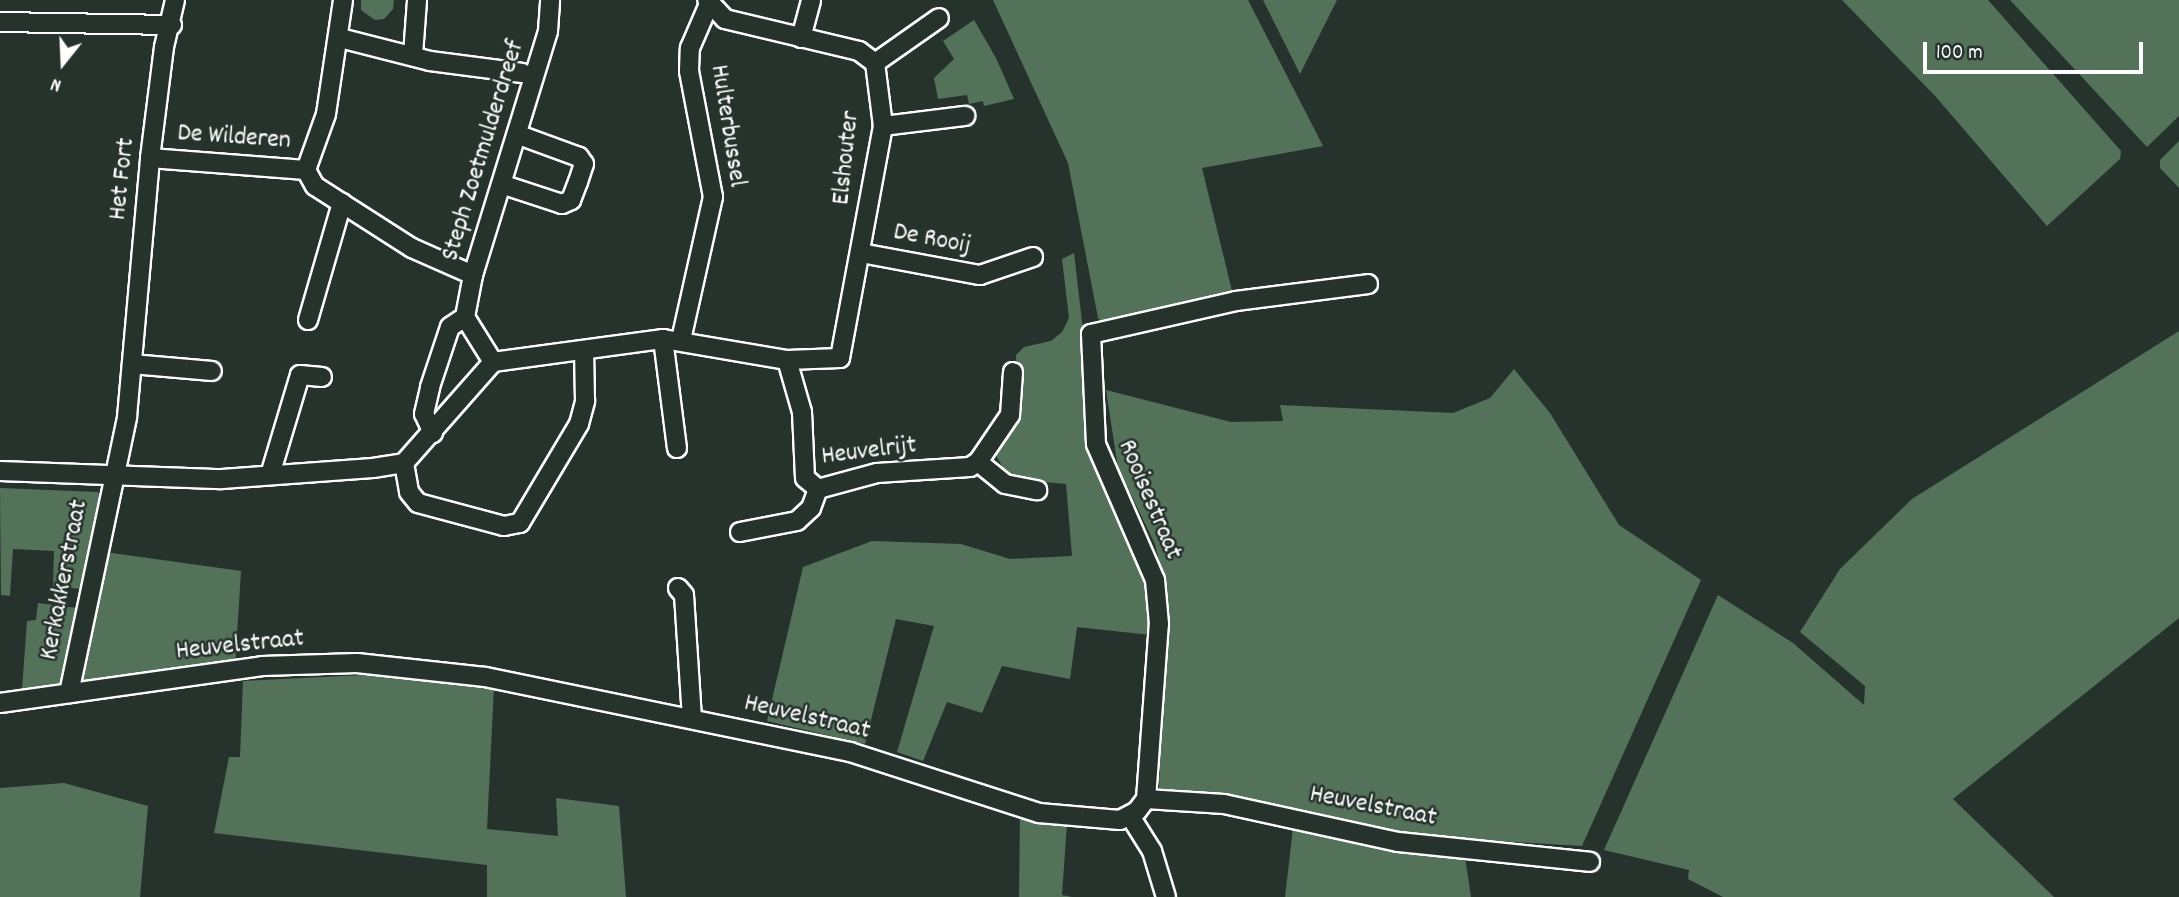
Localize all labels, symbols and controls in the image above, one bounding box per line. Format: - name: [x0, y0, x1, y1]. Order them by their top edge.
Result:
- north arrow: [28, 28, 98, 98]
- scale bar: [1927, 28, 2148, 72]
- street label: Steph Zoetmulderdreef: [436, 37, 532, 265]
- text: 100 m: [1936, 39, 1983, 69]
- street label: Hulterbussel: [702, 63, 752, 189]
- text: N: [48, 69, 65, 98]
- street label: Elshouter: [827, 109, 867, 207]
- street label: De Wilderen: [176, 118, 292, 158]
- street label: Het Fort: [103, 136, 143, 222]
- street label: De Rooij: [891, 217, 973, 263]
- street label: Heuvelrijt: [820, 431, 918, 473]
- street label: Rooisestraat: [1110, 435, 1188, 565]
- street label: Kerkakkerstraat: [34, 497, 96, 663]
- street label: Heuvelstraat: [174, 624, 306, 668]
- street label: Heuvelstraat: [741, 688, 873, 748]
- street label: Heuvelstraat: [1307, 779, 1439, 835]

